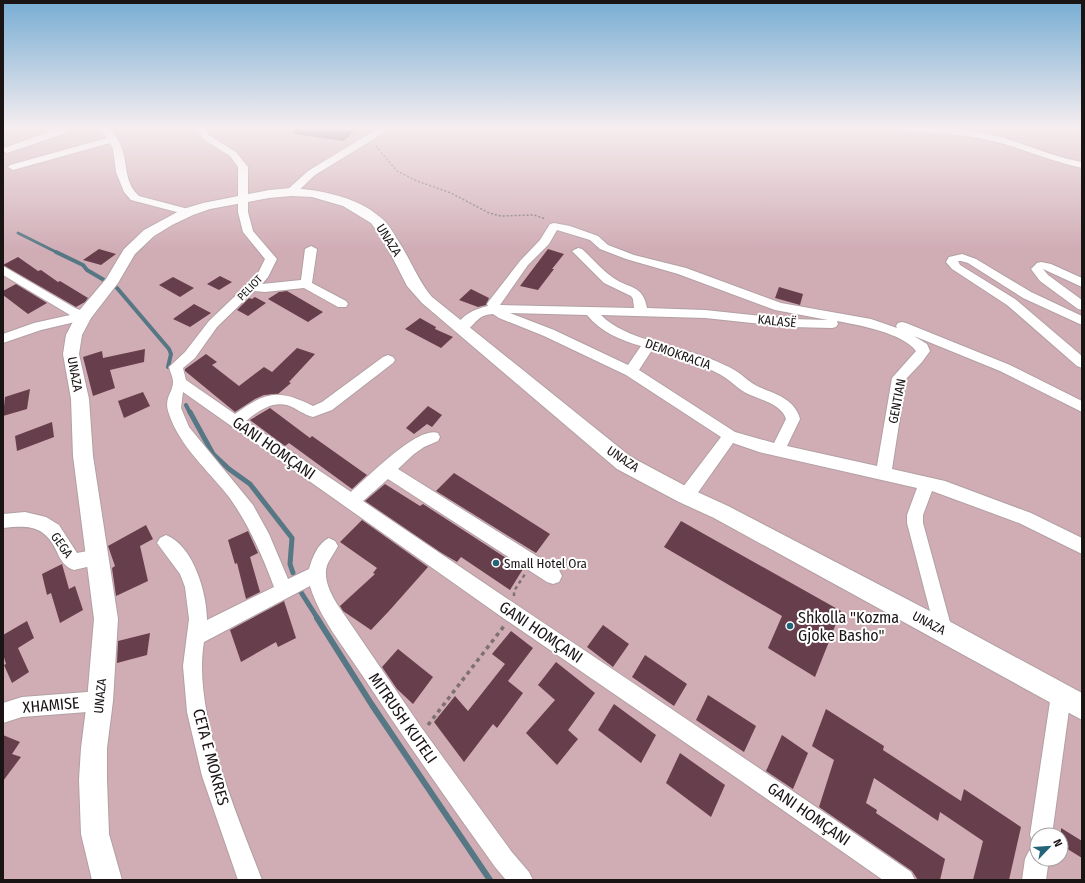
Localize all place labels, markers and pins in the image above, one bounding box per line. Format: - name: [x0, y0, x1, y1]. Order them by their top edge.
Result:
- place label: Small Hotel Ora: [504, 556, 587, 571]
- marker: Small Hotel Ora: [491, 558, 501, 568]
- place label: Shkolla "Kozma Gjoke Basho": [798, 608, 899, 645]
- marker: Shkolla "Kozma Gjoke Basho": [785, 621, 795, 631]

